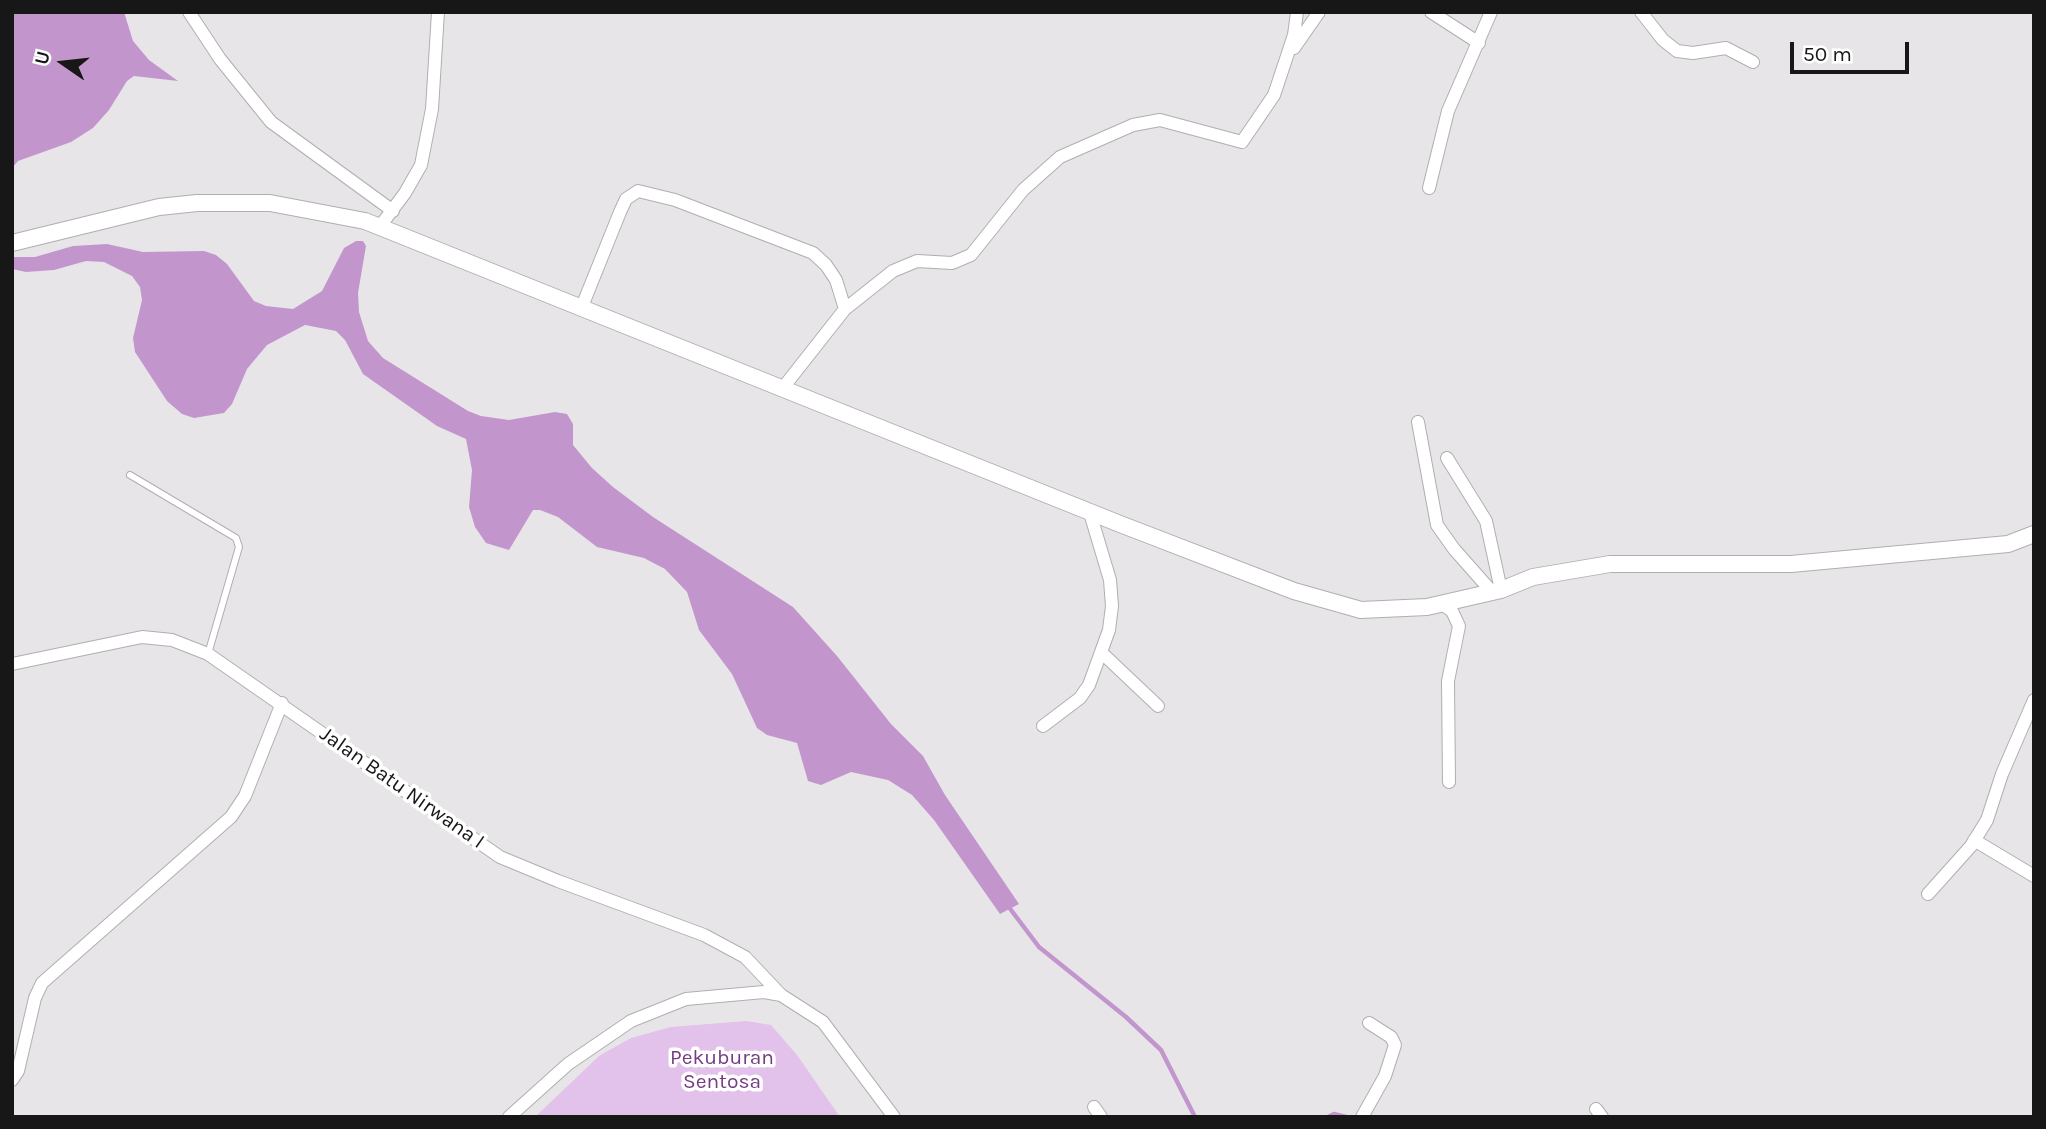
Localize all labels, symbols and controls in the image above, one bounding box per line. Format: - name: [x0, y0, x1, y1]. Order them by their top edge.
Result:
- north arrow: [28, 28, 98, 98]
- scale bar: [1794, 28, 1913, 72]
- text: 50 m: [1803, 42, 1852, 66]
- text: U: [30, 49, 55, 67]
- street label: Jalan Batu Nirwana I: [315, 722, 489, 854]
- park label: Pekuburan Sentosa: [670, 1045, 774, 1095]

